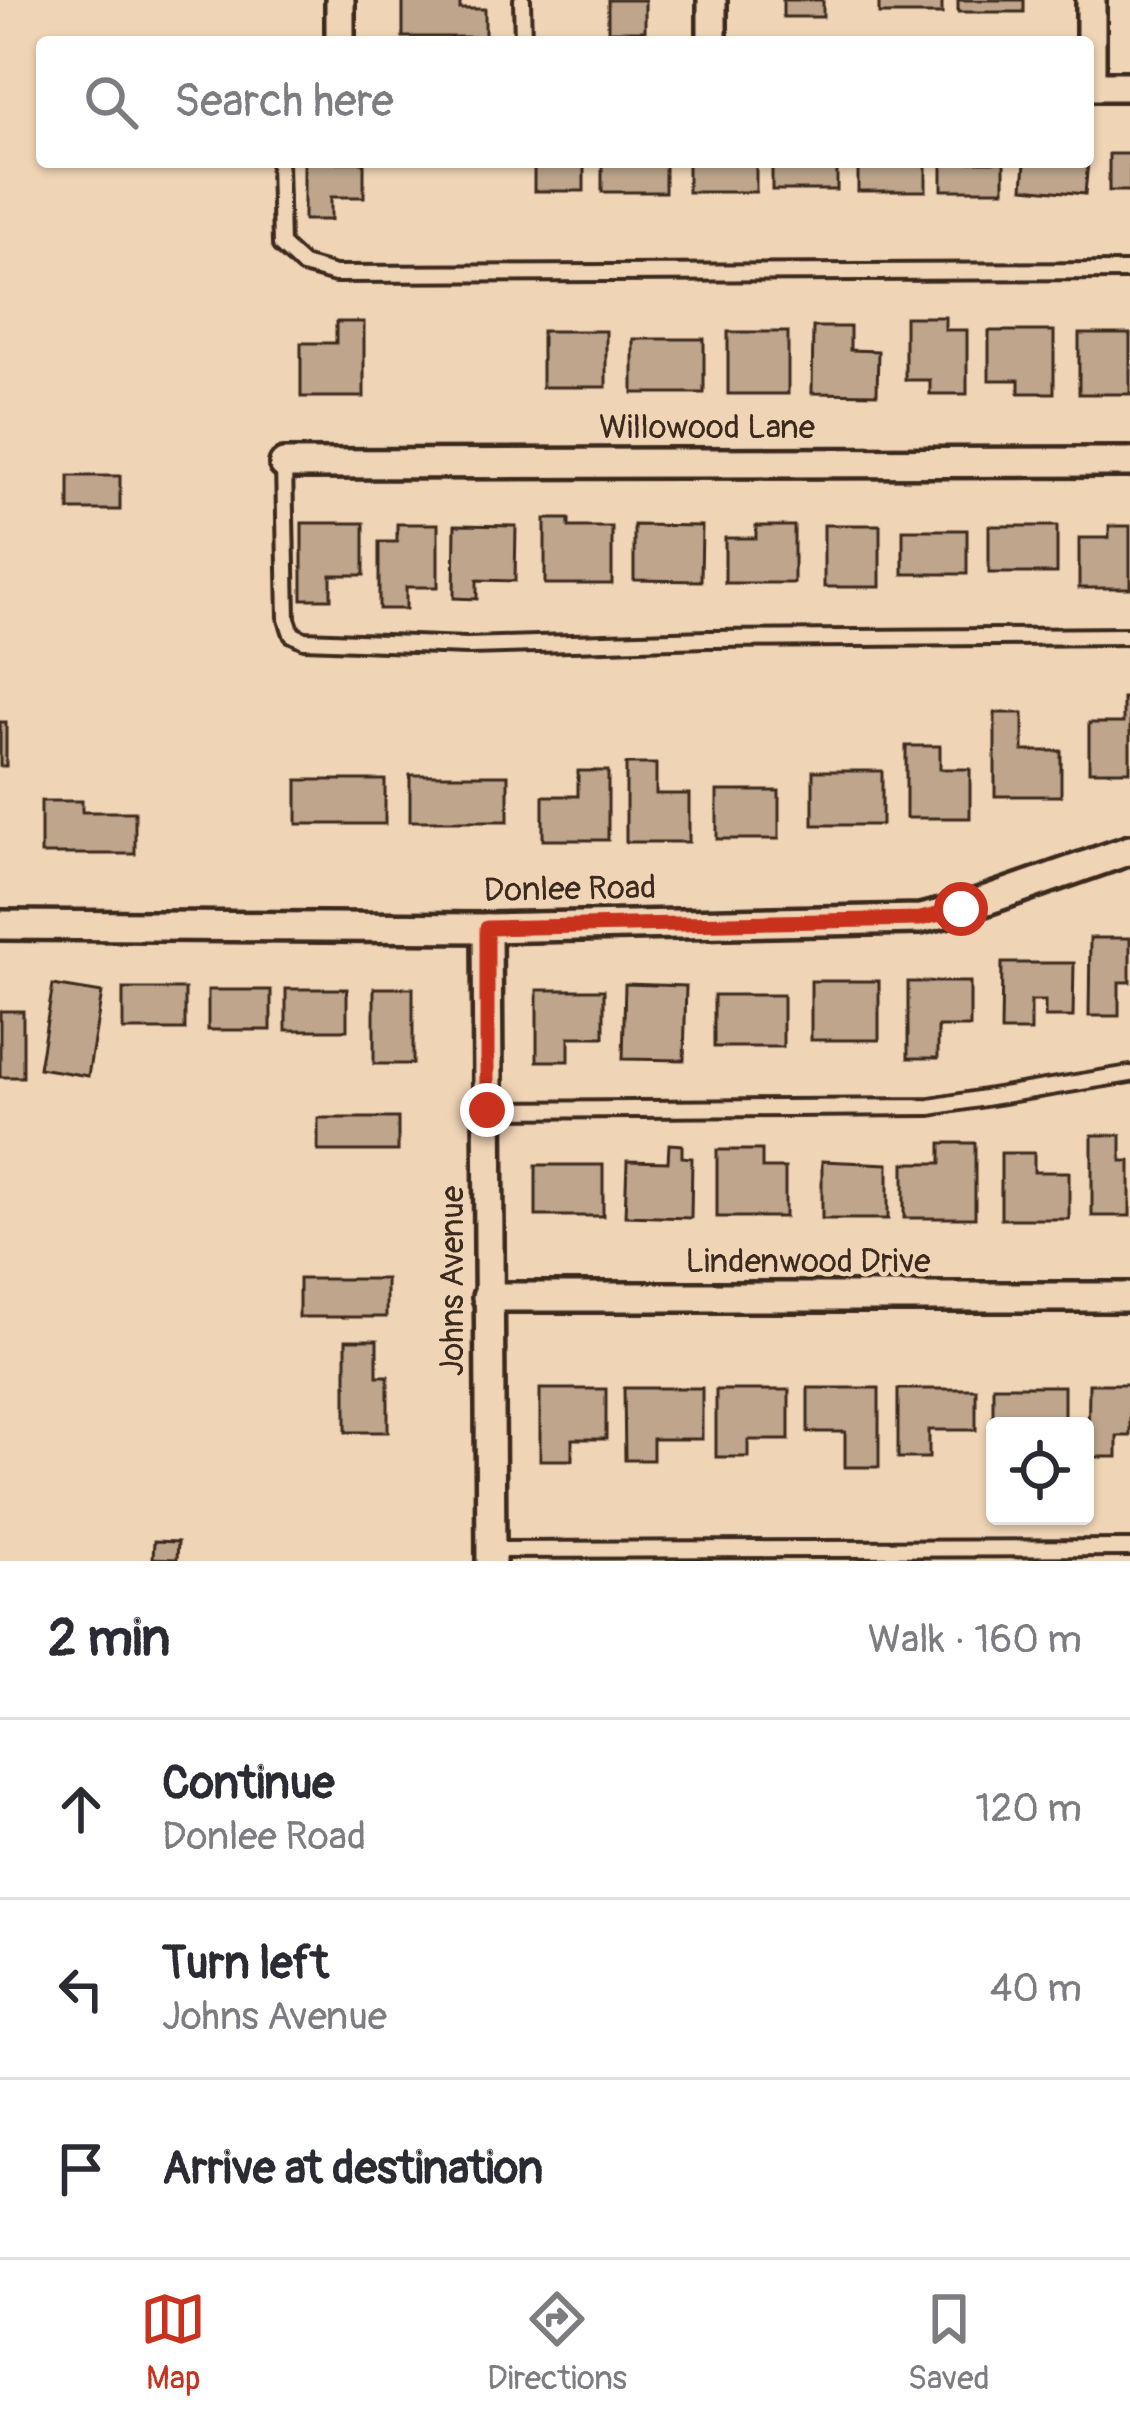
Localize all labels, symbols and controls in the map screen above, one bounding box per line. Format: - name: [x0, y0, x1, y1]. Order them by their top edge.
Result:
- search box: [36, 36, 1094, 168]
- icon: search: [78, 69, 144, 135]
- text: Search here: [174, 74, 394, 130]
- street label: Willowood Lane: [599, 407, 815, 448]
- street label: Donlee Road: [483, 867, 657, 911]
- route start: [934, 882, 988, 936]
- route end: [460, 1083, 514, 1137]
- street label: Johns Avenue: [432, 1186, 473, 1376]
- street label: Lindenwood Drive: [685, 1241, 931, 1282]
- map controls: [986, 1417, 1094, 1525]
- button: locate: [986, 1417, 1094, 1525]
- text: 2 min: [48, 1607, 170, 1671]
- text: Walk · 160 m: [868, 1615, 1082, 1664]
- text: Continue: [162, 1756, 335, 1812]
- icon: ahead: [48, 1776, 114, 1842]
- text: 120 m: [975, 1784, 1082, 1833]
- text: Donlee Road: [162, 1812, 366, 1861]
- text: Turn left: [162, 1936, 329, 1992]
- icon: left: [48, 1956, 114, 2022]
- text: 40 m: [990, 1964, 1082, 2013]
- text: Johns Avenue: [162, 1992, 387, 2041]
- icon: arrive: [48, 2136, 114, 2202]
- text: Arrive at destination: [162, 2141, 543, 2197]
- tab: Map: [140, 2286, 206, 2399]
- tab: Directions: [487, 2286, 627, 2399]
- tab: Saved: [908, 2286, 990, 2399]

